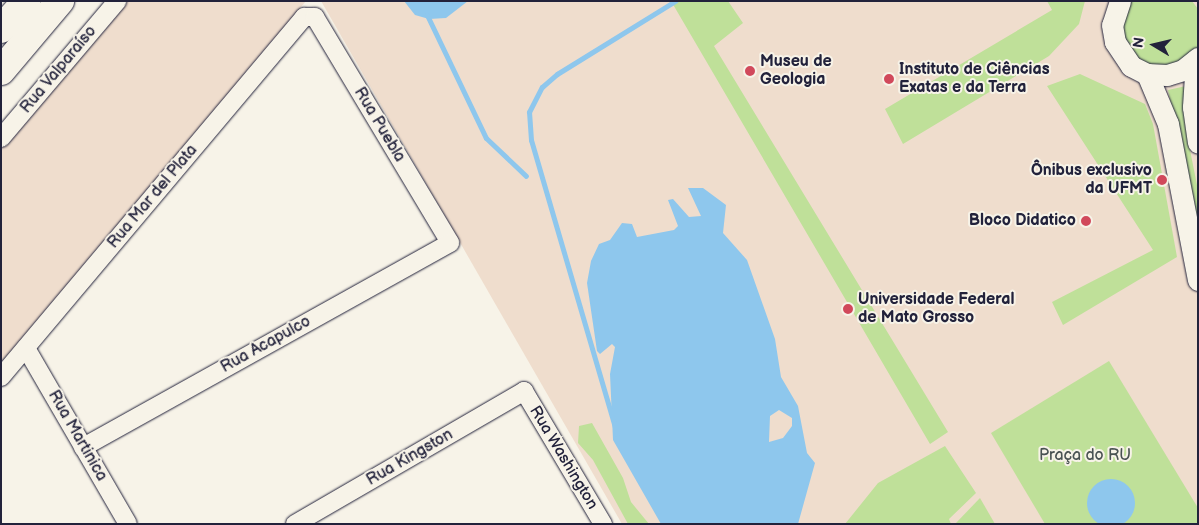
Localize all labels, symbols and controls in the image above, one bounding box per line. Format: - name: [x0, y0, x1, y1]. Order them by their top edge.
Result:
- north arrow: [1129, 20, 1179, 70]
- street label: Rua Valparaíso: [17, 22, 101, 118]
- text: N: [1129, 36, 1148, 49]
- place label: Museu de Geologia: [760, 52, 832, 90]
- place label: Instituto de Ciências Exatas e da Terra: [899, 60, 1050, 98]
- marker: Museu de Geologia: [744, 65, 756, 77]
- marker: Instituto de Ciências Exatas e da Terra: [883, 73, 895, 85]
- street label: Rua Puebla: [349, 84, 409, 166]
- street label: Rua Mar del Plata: [104, 141, 202, 253]
- place label: Ônibus exclusivo da UFMT: [1031, 161, 1152, 199]
- marker: Ônibus exclusivo da UFMT: [1156, 174, 1168, 186]
- place label: Bloco Didatico: [969, 211, 1076, 231]
- marker: Bloco Didatico: [1080, 215, 1092, 227]
- place label: Universidade Federal de Mato Grosso: [858, 290, 1014, 328]
- marker: Universidade Federal de Mato Grosso: [842, 303, 854, 315]
- street label: Rua Acapulco: [218, 312, 314, 378]
- street label: Rua Martinica: [43, 387, 111, 485]
- street label: Rua Washington: [524, 403, 602, 513]
- street label: Rua Kingston: [363, 426, 457, 490]
- park label: Praça do RU: [1039, 446, 1131, 466]

